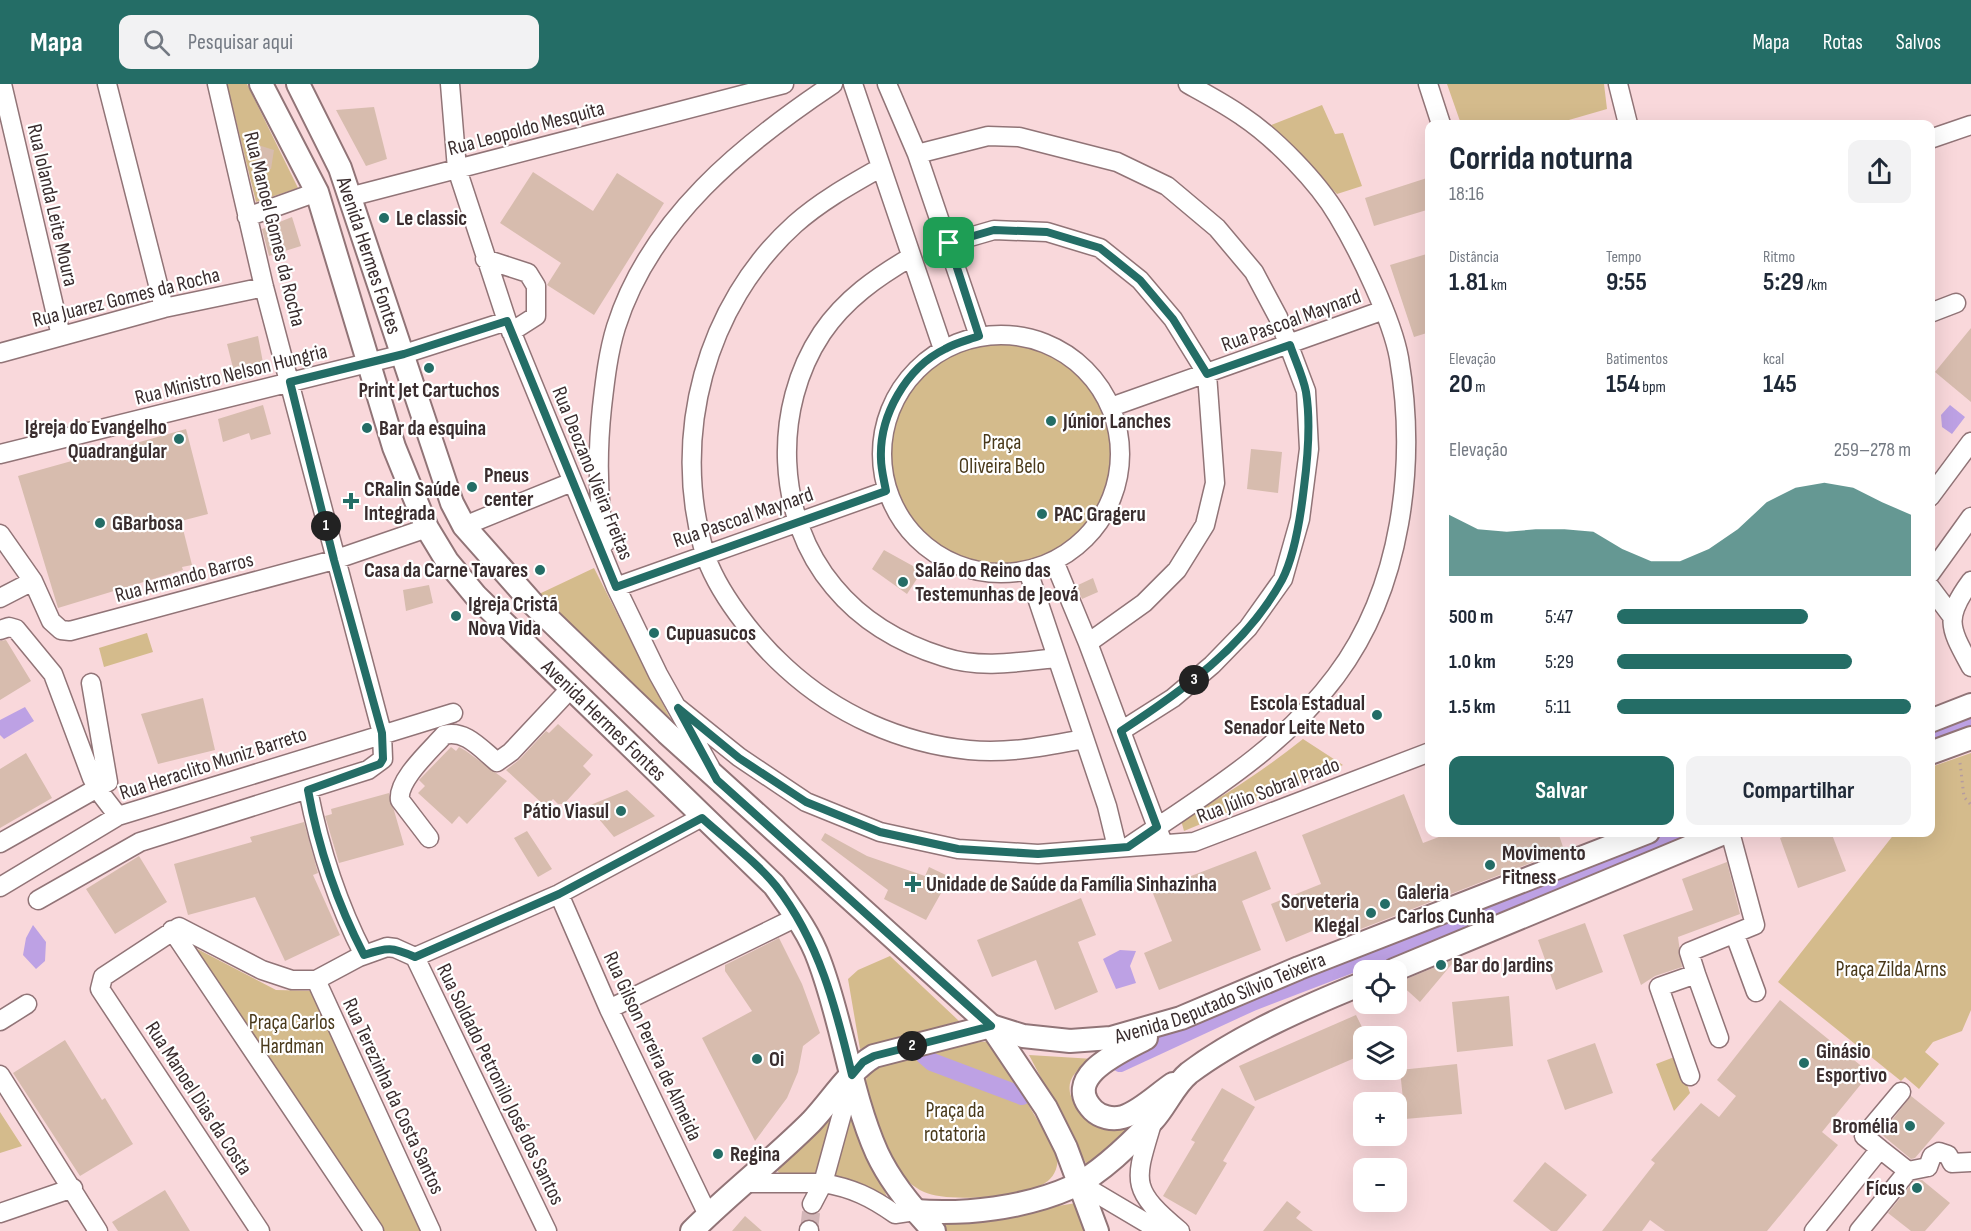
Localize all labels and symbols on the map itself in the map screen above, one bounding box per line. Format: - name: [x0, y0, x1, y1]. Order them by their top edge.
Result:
- street label: Rua Leopoldo Mesquita: [445, 96, 607, 161]
- street label: Rua Iolanda Leite Moura: [22, 122, 83, 289]
- street label: Rua Manoel Gomes da Rocha: [238, 129, 311, 329]
- street label: Avenida Hermes Fontes: [331, 173, 407, 337]
- place label: Le classic: [396, 206, 467, 231]
- marker: Le classic: [377, 211, 391, 225]
- pin: [923, 217, 974, 268]
- street label: Rua Juarez Gomes da Rocha: [30, 262, 222, 333]
- street label: Rua Pascoal Maynard: [1218, 284, 1364, 357]
- street label: Rua Ministro Nelson Hungria: [132, 338, 330, 410]
- marker: Print Jet Cartuchos: [422, 361, 436, 375]
- place label: Print Jet Cartuchos: [358, 378, 500, 403]
- street label: Rua Deozano Vieira Freitas: [546, 383, 639, 563]
- place label: Júnior Lanches: [1062, 409, 1171, 434]
- marker: Júnior Lanches: [1044, 414, 1058, 428]
- place label: Igreja do Evangelho Quadrangular: [25, 415, 167, 464]
- place label: Bar da esquina: [379, 416, 486, 441]
- marker: Bar da esquina: [360, 421, 374, 435]
- park label: Praça Oliveira Belo: [959, 430, 1045, 479]
- marker: Igreja do Evangelho Quadrangular: [172, 432, 186, 446]
- place label: Pneus center: [484, 463, 534, 512]
- place label: CRalin Saúde Integrada: [364, 477, 460, 526]
- marker: Pneus center: [465, 480, 479, 494]
- street label: Rua Pascoal Maynard: [670, 482, 816, 553]
- marker: CRalin Saúde Integrada: [342, 492, 360, 510]
- place label: PAC Grageru: [1054, 502, 1146, 527]
- marker: PAC Grageru: [1035, 507, 1049, 521]
- place label: GBarbosa: [112, 511, 183, 536]
- pin: 1: [311, 511, 341, 541]
- marker: GBarbosa: [93, 516, 107, 530]
- street label: Rua Armando Barros: [112, 547, 256, 608]
- place label: Casa da Carne Tavares: [364, 558, 528, 583]
- place label: Salão do Reino das Testemunhas de Jeová: [915, 558, 1079, 607]
- marker: Casa da Carne Tavares: [533, 563, 547, 577]
- marker: Salão do Reino das Testemunhas de Jeová: [896, 575, 910, 589]
- place label: Igreja Cristã Nova Vida: [468, 592, 558, 641]
- marker: Igreja Cristã Nova Vida: [449, 609, 463, 623]
- place label: Cupuasucos: [666, 621, 756, 646]
- marker: Cupuasucos: [647, 626, 661, 640]
- street label: Avenida Hermes Fontes: [535, 654, 671, 787]
- pin: 3: [1179, 665, 1209, 695]
- place label: Escola Estadual Senador Leite Neto: [1224, 691, 1365, 740]
- marker: Escola Estadual Senador Leite Neto: [1370, 708, 1384, 722]
- street label: Rua Heraclito Muniz Barreto: [116, 721, 310, 806]
- street label: Rua Júlio Sobral Prado: [1193, 752, 1343, 829]
- place label: Pátio Viasul: [523, 799, 609, 824]
- marker: Pátio Viasul: [614, 804, 628, 818]
- place label: Movimento Fitness: [1502, 841, 1586, 890]
- marker: Movimento Fitness: [1483, 858, 1497, 872]
- place label: Unidade de Saúde da Família Sinhazinha: [926, 872, 1217, 897]
- marker: Unidade de Saúde da Família Sinhazinha: [904, 875, 922, 893]
- place label: Galeria Carlos Cunha: [1397, 880, 1495, 929]
- place label: Sorveteria Klegal: [1281, 889, 1359, 938]
- marker: Galeria Carlos Cunha: [1378, 897, 1392, 911]
- marker: Sorveteria Klegal: [1364, 906, 1378, 920]
- street label: Avenida Deputado Sílvio Teixeira: [1111, 947, 1329, 1050]
- street label: Rua Gilson Pereira de Almeida: [598, 948, 707, 1145]
- place label: Bar do Jardins: [1453, 953, 1553, 978]
- park label: Praça Zilda Arns: [1836, 957, 1946, 982]
- marker: Bar do Jardins: [1434, 958, 1448, 972]
- street label: Rua Soldado Petronilo José dos Santos: [431, 959, 570, 1209]
- street label: Rua Terezinha da Costa Santos: [337, 994, 450, 1198]
- park label: Praça Carlos Hardman: [249, 1010, 335, 1059]
- street label: Rua Manoel Dias da Costa: [140, 1017, 258, 1180]
- pin: 2: [897, 1031, 927, 1061]
- place label: Ginásio Esportivo: [1816, 1039, 1887, 1088]
- place label: Oi: [769, 1047, 784, 1072]
- marker: Oi: [750, 1052, 764, 1066]
- marker: Ginásio Esportivo: [1797, 1056, 1811, 1070]
- park label: Praça da rotatoria: [924, 1098, 986, 1147]
- place label: Bromélia: [1832, 1114, 1898, 1139]
- marker: Bromélia: [1903, 1119, 1917, 1133]
- place label: Regina: [730, 1142, 780, 1167]
- marker: Regina: [711, 1147, 725, 1161]
- place label: Fícus: [1866, 1176, 1905, 1201]
- marker: Fícus: [1910, 1181, 1924, 1195]

